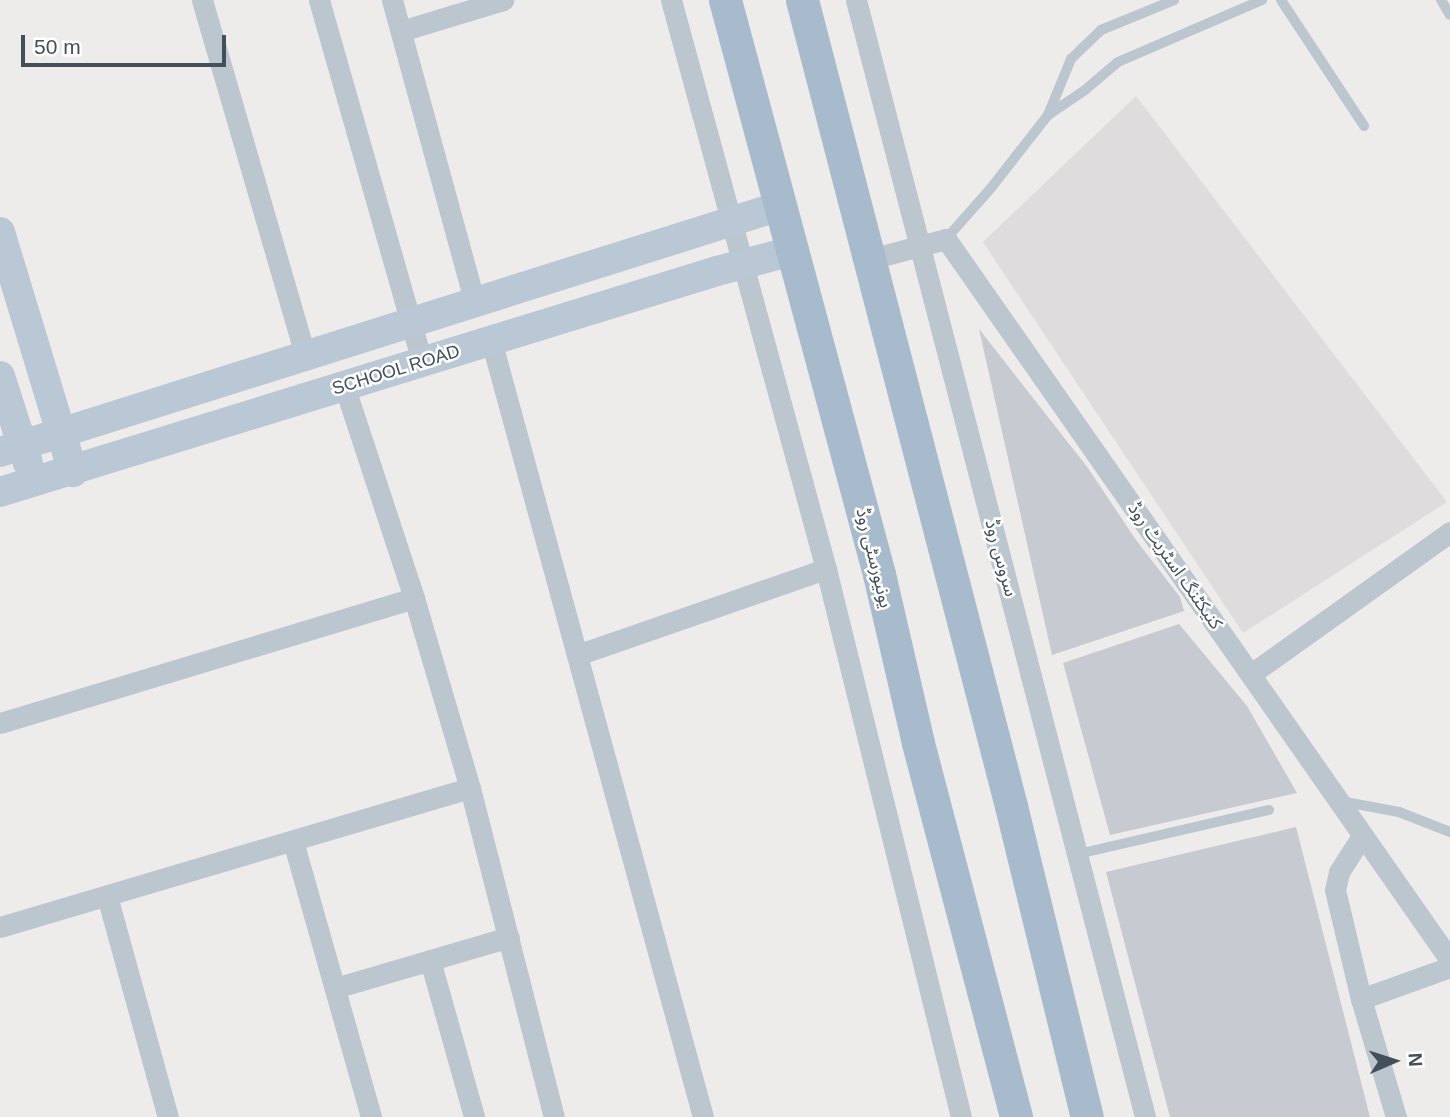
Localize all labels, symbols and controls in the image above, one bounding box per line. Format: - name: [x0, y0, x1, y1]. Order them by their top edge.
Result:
- scale bar: [24, 21, 229, 65]
- text: 50 m: [34, 35, 81, 58]
- street label: SCHOOL ROAD: [329, 340, 463, 400]
- street label: کنیکٹنگ اسٹریٹ روڈ: [1123, 498, 1227, 634]
- street label: یونیورسٹی روڈ: [851, 506, 897, 610]
- street label: سروس روڈ: [980, 517, 1022, 599]
- north arrow: [1359, 1026, 1429, 1096]
- text: N: [1405, 1052, 1426, 1067]

